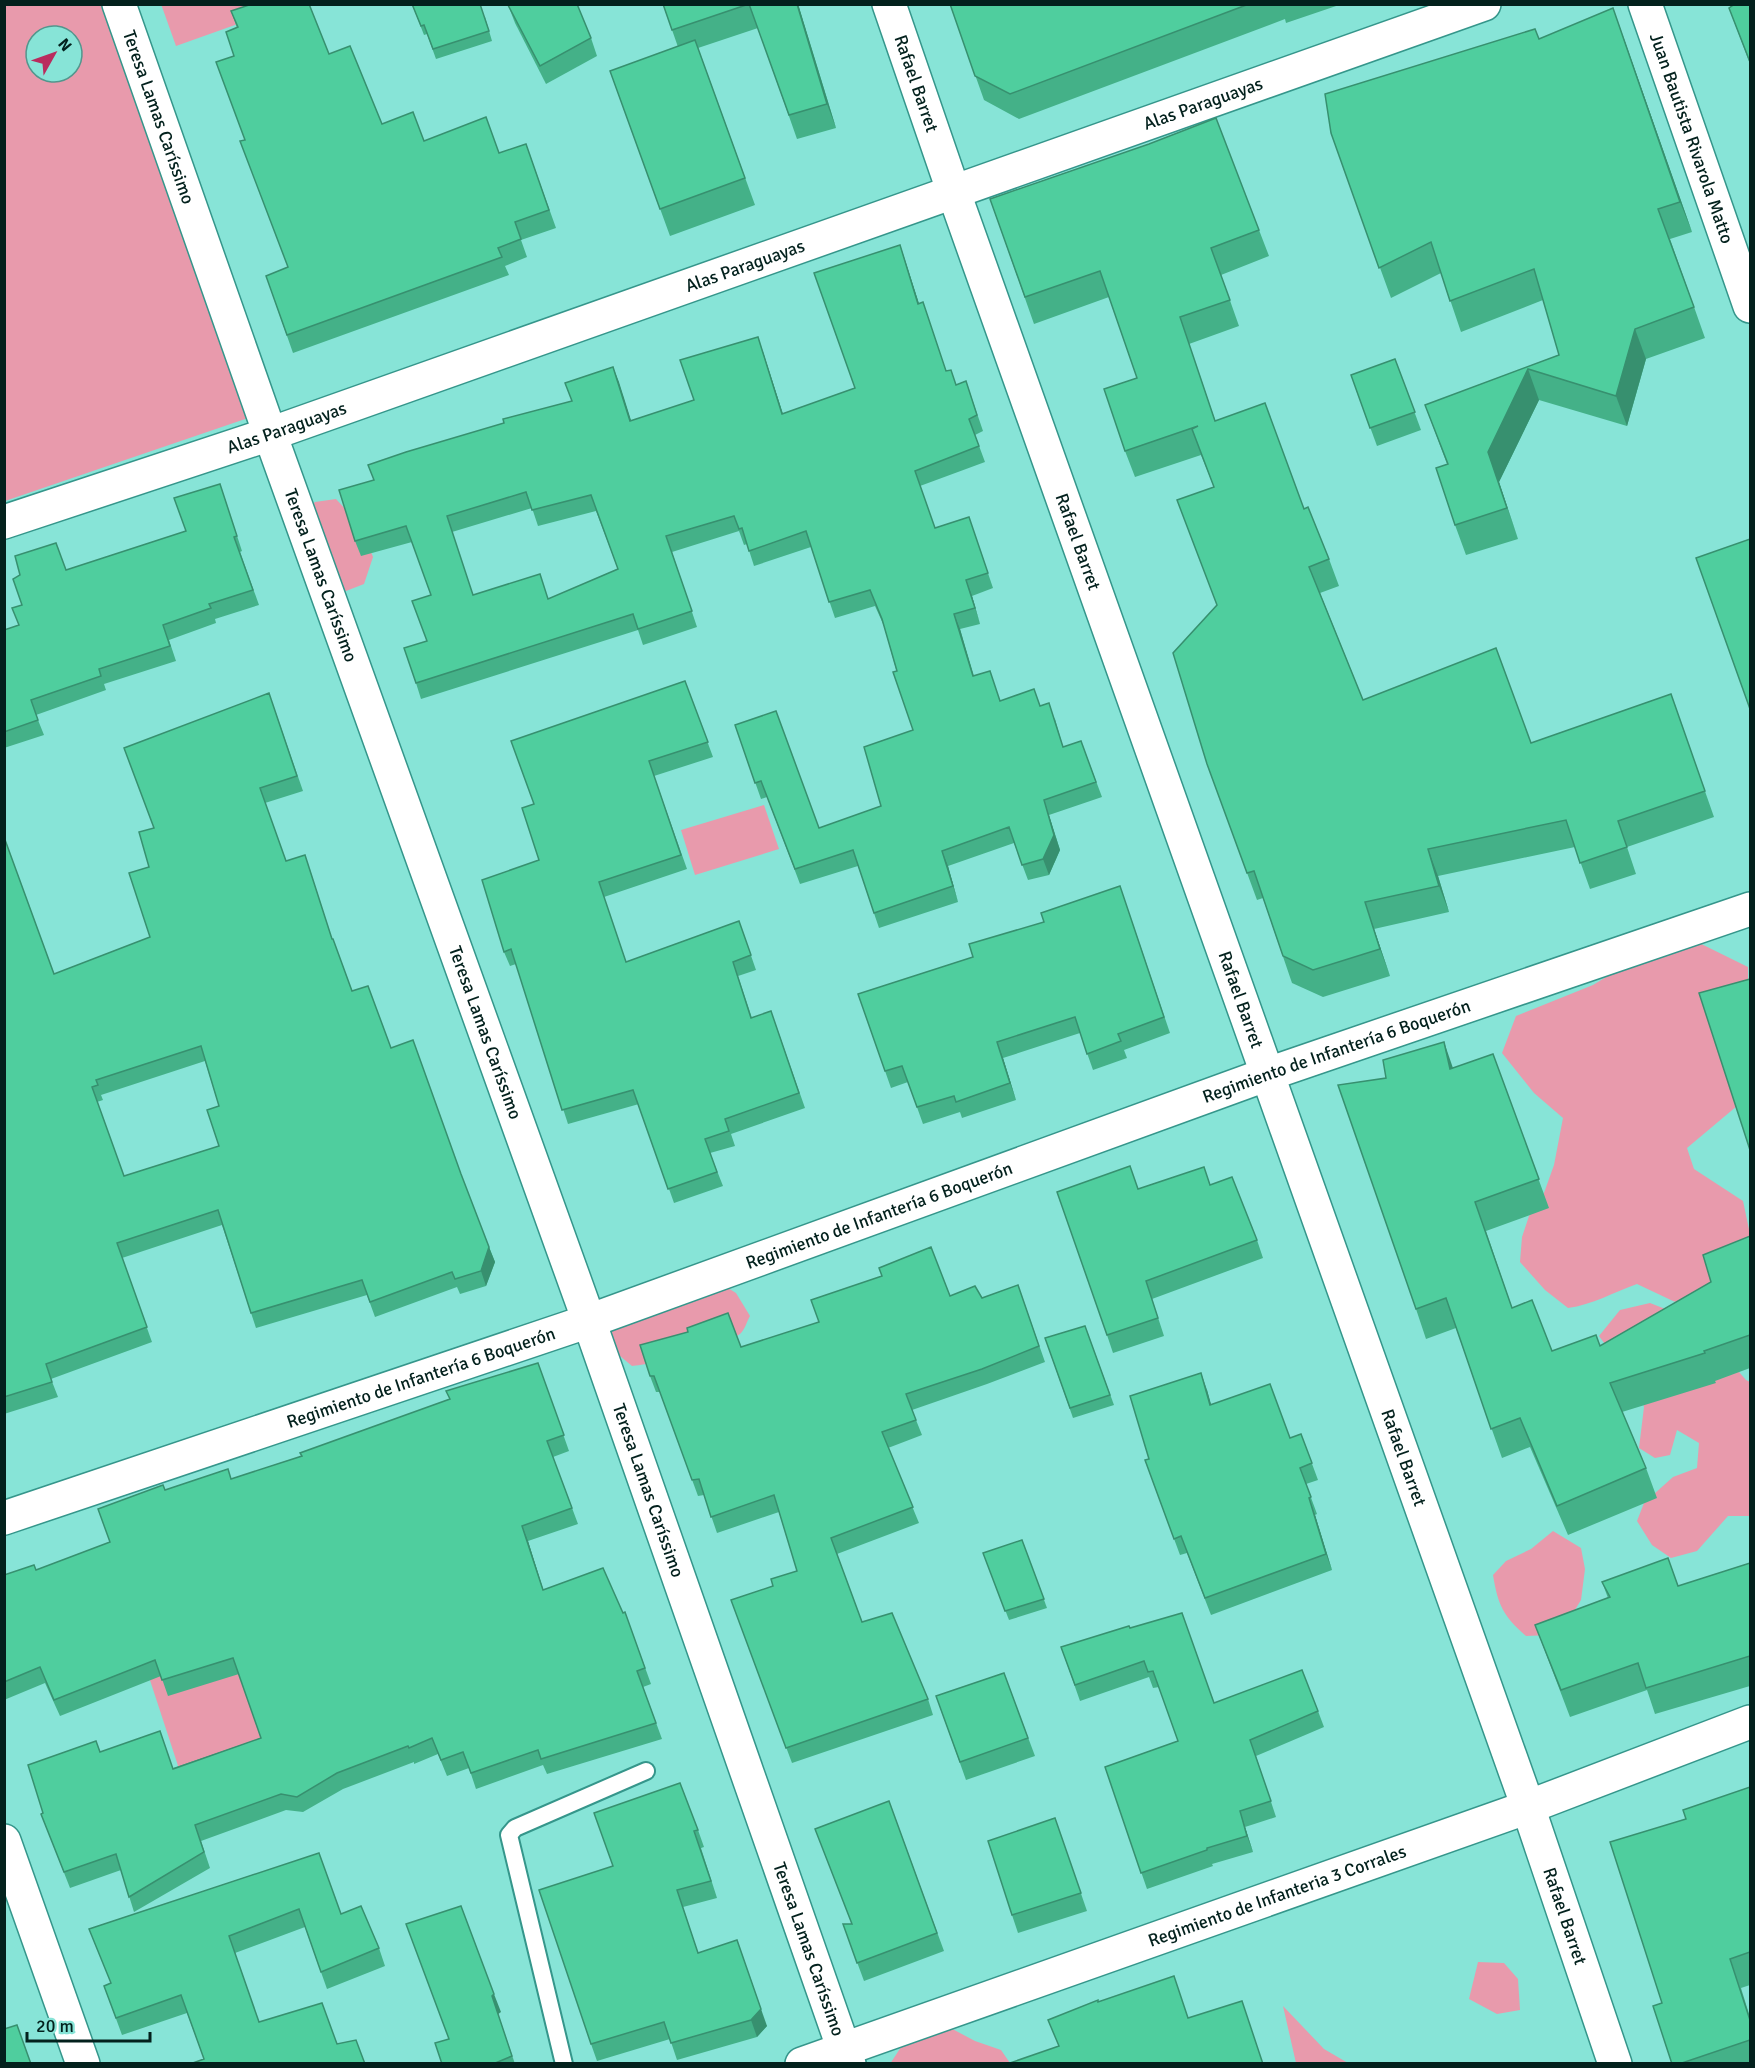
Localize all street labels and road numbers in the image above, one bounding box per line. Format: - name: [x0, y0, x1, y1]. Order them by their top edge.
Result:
- street label: Teresa Lamas Caríssimo: [118, 27, 199, 207]
- street label: Juan Bautista Rivarola Matto: [1645, 30, 1738, 246]
- street label: Rafael Barret: [889, 32, 943, 135]
- street label: Alas Paraguayas: [1140, 72, 1266, 135]
- street label: Alas Paraguayas: [682, 234, 808, 297]
- street label: Alas Paraguayas: [224, 397, 350, 459]
- street label: Teresa Lamas Caríssimo: [280, 486, 362, 665]
- street label: Rafael Barret: [1051, 490, 1105, 593]
- street label: Teresa Lamas Caríssimo: [444, 943, 527, 1122]
- street label: Rafael Barret: [1214, 948, 1268, 1051]
- street label: Regimiento de Infantería 6 Boquerón: [1200, 995, 1473, 1108]
- street label: Regimiento de Infantería 6 Boquerón: [743, 1157, 1015, 1274]
- street label: Regimiento de Infantería 6 Boquerón: [284, 1322, 558, 1433]
- street label: Teresa Lamas Caríssimo: [608, 1401, 689, 1580]
- street label: Rafael Barret: [1376, 1406, 1431, 1509]
- street label: Regimiento de Infanteria 3 Corrales: [1145, 1840, 1409, 1952]
- street label: Teresa Lamas Caríssimo: [768, 1859, 849, 2039]
- street label: Rafael Barret: [1538, 1864, 1592, 1968]

